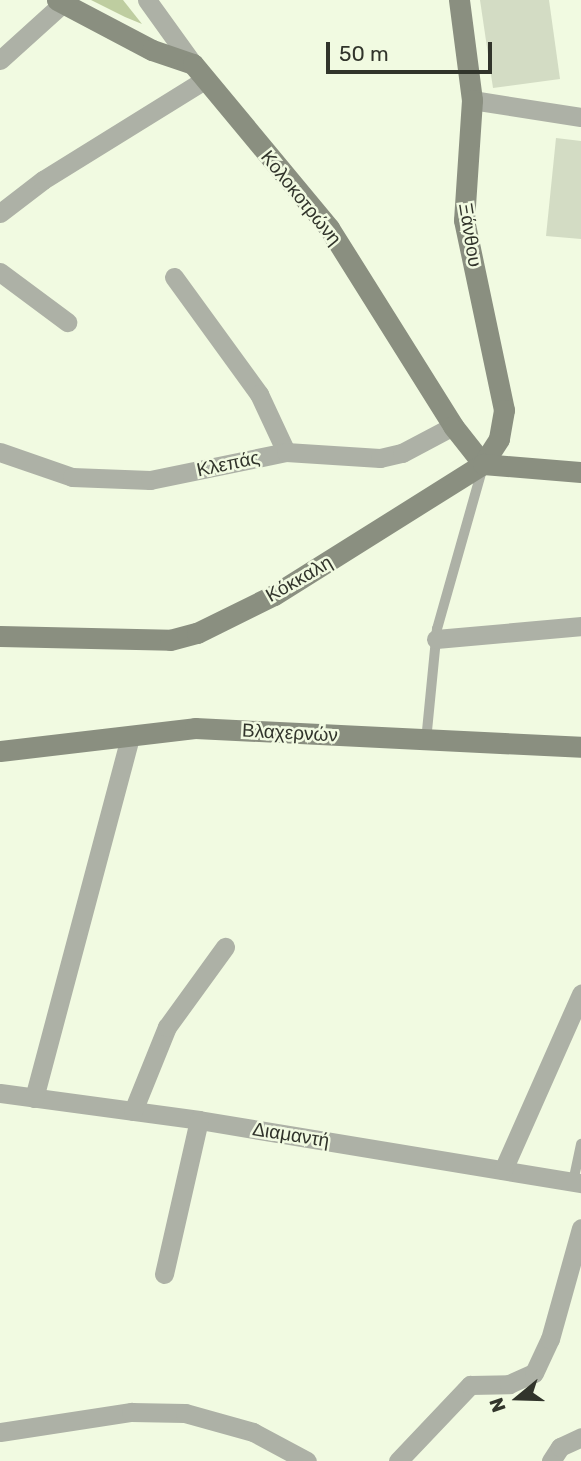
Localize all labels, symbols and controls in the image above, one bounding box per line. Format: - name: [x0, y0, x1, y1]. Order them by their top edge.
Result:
- scale bar: [329, 28, 495, 72]
- text: 50 m: [339, 41, 389, 66]
- street label: Κολοκοτρώνη: [256, 146, 346, 250]
- street label: Ξάνθου: [454, 201, 486, 269]
- street label: Κλεπάς: [195, 446, 261, 482]
- street label: Κόκκαλη: [262, 551, 336, 607]
- street label: Βλαχερνών: [241, 719, 339, 747]
- street label: Διαμαντή: [251, 1118, 331, 1152]
- north arrow: [483, 1363, 553, 1433]
- text: N: [485, 1395, 511, 1415]

